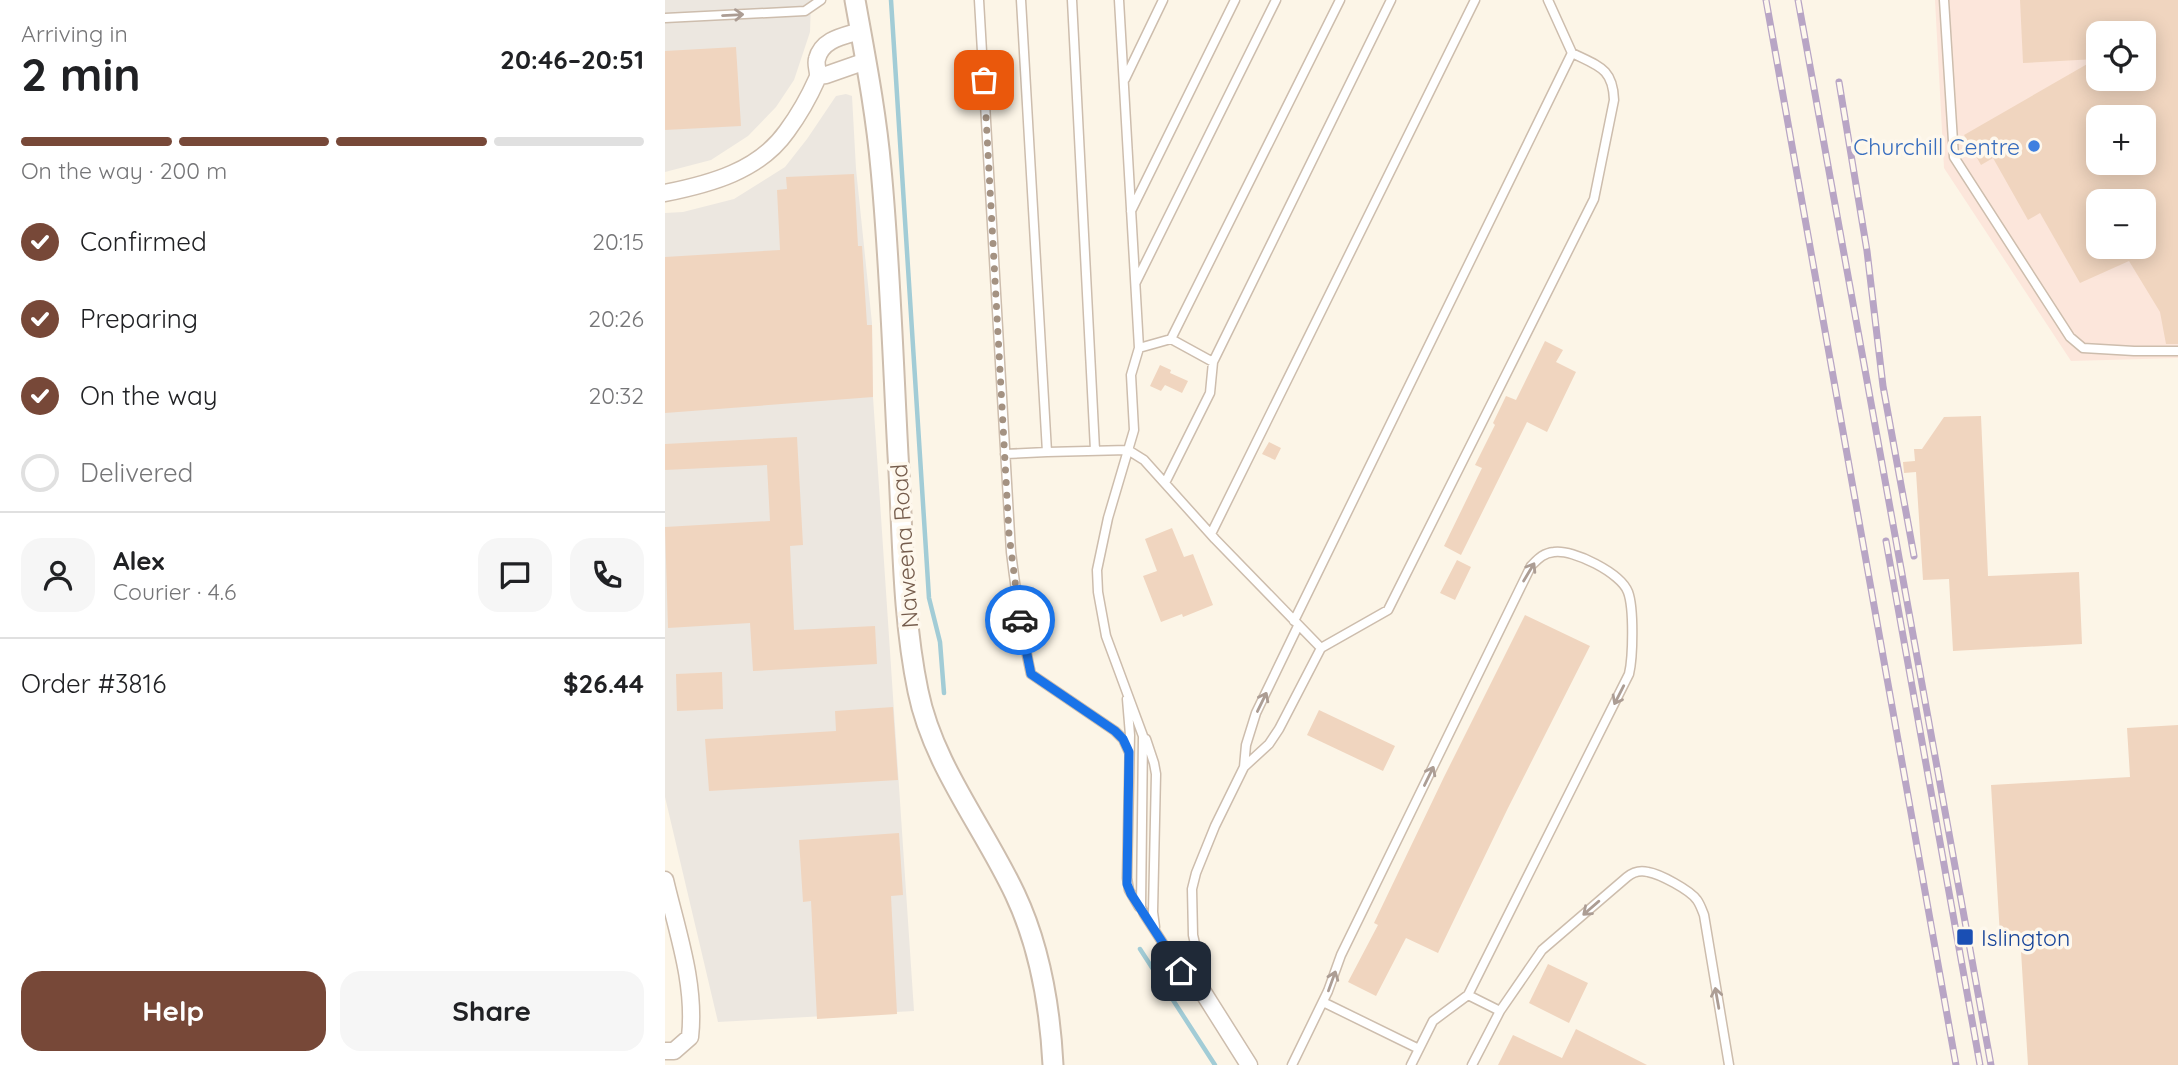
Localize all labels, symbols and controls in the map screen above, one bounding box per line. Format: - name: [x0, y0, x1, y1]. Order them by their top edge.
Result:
- one-way arrow: [721, 8, 744, 21]
- text: Arriving in: [21, 19, 128, 48]
- map controls: [2086, 21, 2156, 259]
- button: locate: [2086, 21, 2156, 91]
- text: 20:46–20:51: [500, 43, 644, 76]
- text: 2 min: [21, 45, 141, 103]
- pin: [954, 50, 1014, 110]
- icon: bag: [965, 61, 1003, 99]
- button: +: [2086, 105, 2156, 175]
- place label: Churchill Centre: [1853, 132, 2020, 161]
- marker: Churchill Centre: [2026, 138, 2042, 154]
- text: On the way · 200 m: [21, 156, 227, 185]
- button: −: [2086, 189, 2156, 259]
- icon: check: [21, 223, 59, 261]
- text: Confirmed: [80, 225, 207, 258]
- text: 20:15: [592, 227, 644, 256]
- icon: check: [21, 300, 59, 338]
- text: Preparing: [80, 302, 198, 335]
- text: 20:26: [588, 304, 644, 333]
- icon: check: [21, 377, 59, 415]
- text: On the way: [80, 379, 218, 412]
- text: 20:32: [588, 381, 644, 410]
- text: Delivered: [80, 456, 193, 489]
- street label: Naweena Road: [884, 463, 924, 629]
- button: person: [21, 538, 95, 612]
- button: chat: [478, 538, 552, 612]
- button: phone: [570, 538, 644, 612]
- text: Alex: [113, 544, 164, 577]
- one-way arrow: [1522, 562, 1536, 582]
- text: Courier · 4.6: [113, 577, 236, 606]
- courier: [985, 585, 1055, 655]
- icon: car: [1001, 601, 1039, 639]
- text: Order #3816: [21, 667, 166, 700]
- text: $26.44: [563, 667, 644, 700]
- one-way arrow: [1611, 684, 1625, 705]
- one-way arrow: [1256, 692, 1269, 713]
- one-way arrow: [1422, 766, 1436, 787]
- one-way arrow: [1582, 900, 1600, 916]
- place label: Islington: [1981, 923, 2070, 952]
- marker: Islington: [1955, 927, 1975, 947]
- pin: [1151, 941, 1211, 1001]
- icon: home: [1162, 952, 1200, 990]
- button: Help: [21, 971, 326, 1051]
- button: Share: [340, 971, 644, 1051]
- one-way arrow: [1326, 971, 1339, 993]
- one-way arrow: [1710, 987, 1723, 1010]

